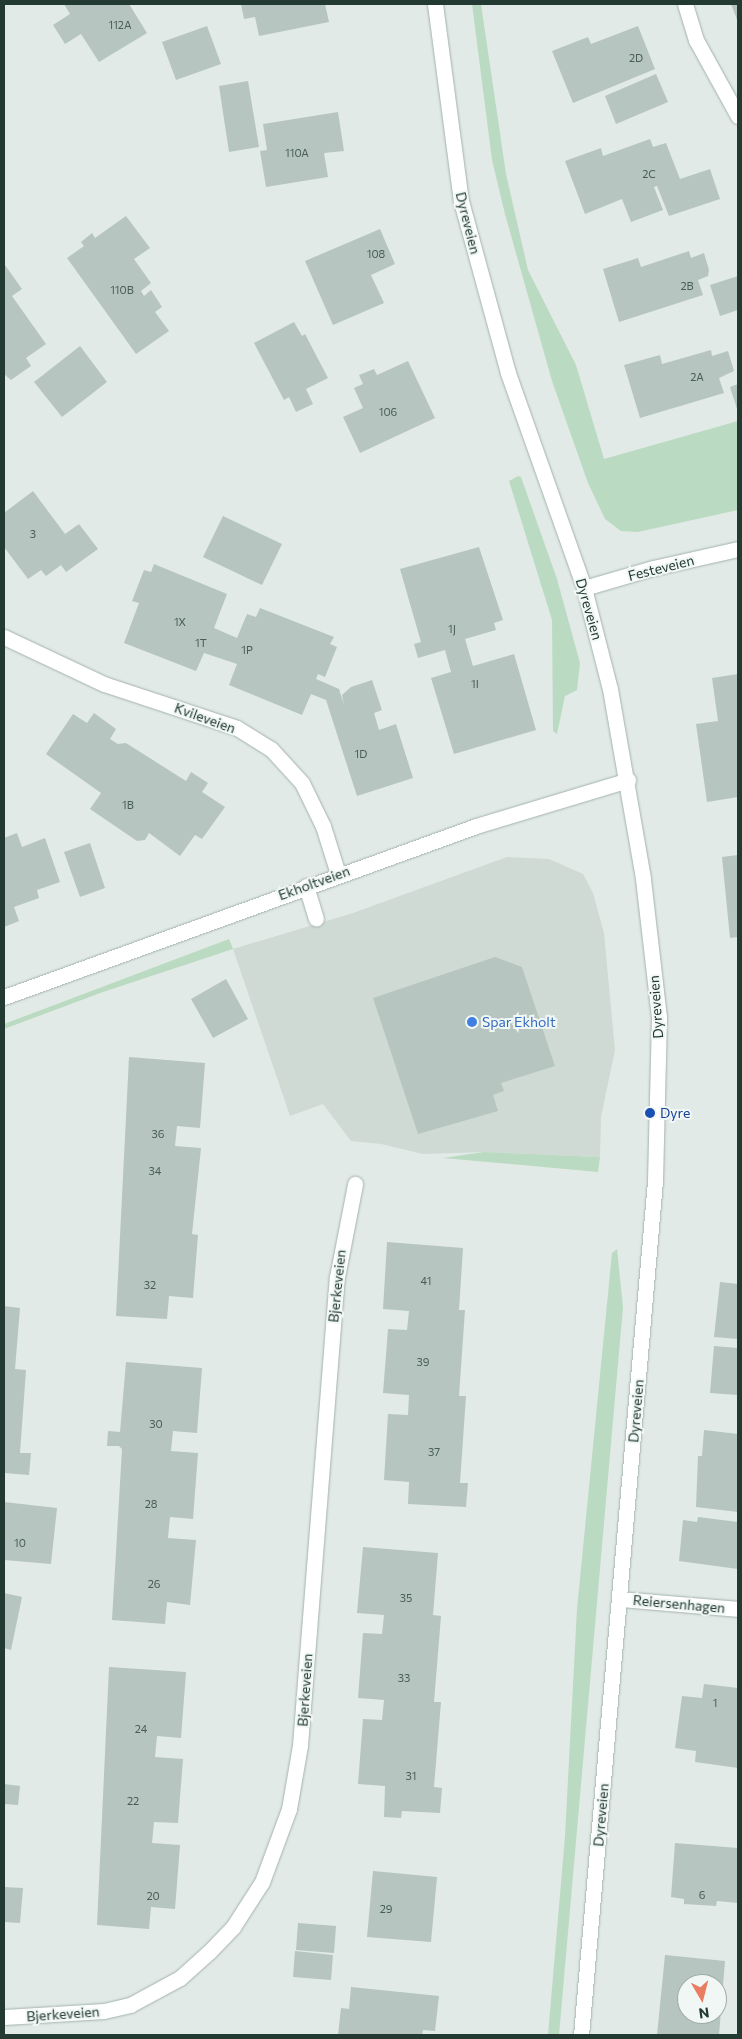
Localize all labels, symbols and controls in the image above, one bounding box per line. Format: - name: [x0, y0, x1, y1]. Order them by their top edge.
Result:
- house number: 112A: [108, 18, 132, 32]
- house number: 2D: [629, 51, 643, 65]
- house number: 110A: [285, 146, 309, 160]
- house number: 2C: [642, 167, 656, 181]
- street label: Dyreveien: [452, 190, 484, 256]
- house number: 108: [367, 247, 385, 261]
- house number: 2B: [680, 279, 694, 293]
- house number: 110B: [110, 283, 134, 297]
- house number: 2A: [690, 370, 704, 384]
- house number: 106: [379, 405, 397, 419]
- house number: 3: [30, 527, 36, 541]
- street label: Festeveien: [626, 552, 696, 584]
- street label: Dyreveien: [572, 576, 606, 642]
- house number: 1X: [174, 615, 186, 629]
- house number: 1J: [448, 622, 456, 636]
- house number: 1T: [195, 636, 207, 650]
- house number: 1P: [241, 643, 253, 657]
- house number: 1I: [471, 677, 479, 691]
- street label: Kvileveien: [172, 699, 238, 737]
- house number: 1D: [355, 747, 367, 761]
- house number: 1B: [122, 798, 134, 812]
- street label: Ekholtveien: [276, 862, 352, 904]
- street label: Dyreveien: [645, 975, 667, 1039]
- place label: Spar Ekholt: [482, 1014, 556, 1030]
- marker: Spar Ekholt: [466, 1016, 478, 1028]
- place label: Dyre: [660, 1105, 690, 1121]
- marker: Dyre: [644, 1107, 656, 1119]
- house number: 36: [152, 1127, 164, 1141]
- house number: 34: [149, 1164, 161, 1178]
- street label: Bjerkeveien: [325, 1249, 349, 1323]
- house number: 41: [421, 1274, 431, 1288]
- house number: 32: [144, 1278, 156, 1292]
- house number: 39: [417, 1355, 429, 1369]
- street label: Dyreveien: [625, 1379, 647, 1443]
- house number: 30: [149, 1417, 163, 1431]
- house number: 37: [428, 1445, 440, 1459]
- house number: 28: [145, 1497, 157, 1511]
- house number: 10: [14, 1536, 26, 1550]
- house number: 26: [148, 1577, 160, 1591]
- house number: 35: [400, 1591, 412, 1605]
- street label: Reiersenhagen: [632, 1592, 726, 1616]
- street label: Bjerkeveien: [294, 1653, 316, 1727]
- house number: 33: [398, 1671, 410, 1685]
- house number: 1: [713, 1696, 717, 1710]
- house number: 24: [135, 1722, 147, 1736]
- house number: 31: [406, 1769, 416, 1783]
- street label: Dyreveien: [590, 1783, 612, 1847]
- house number: 22: [127, 1794, 139, 1808]
- house number: 6: [699, 1888, 705, 1902]
- house number: 20: [146, 1889, 160, 1903]
- house number: 29: [380, 1902, 392, 1916]
- north arrow: [677, 1974, 727, 2024]
- street label: Bjerkeveien: [26, 2003, 100, 2025]
- text: N: [698, 2004, 710, 2023]

